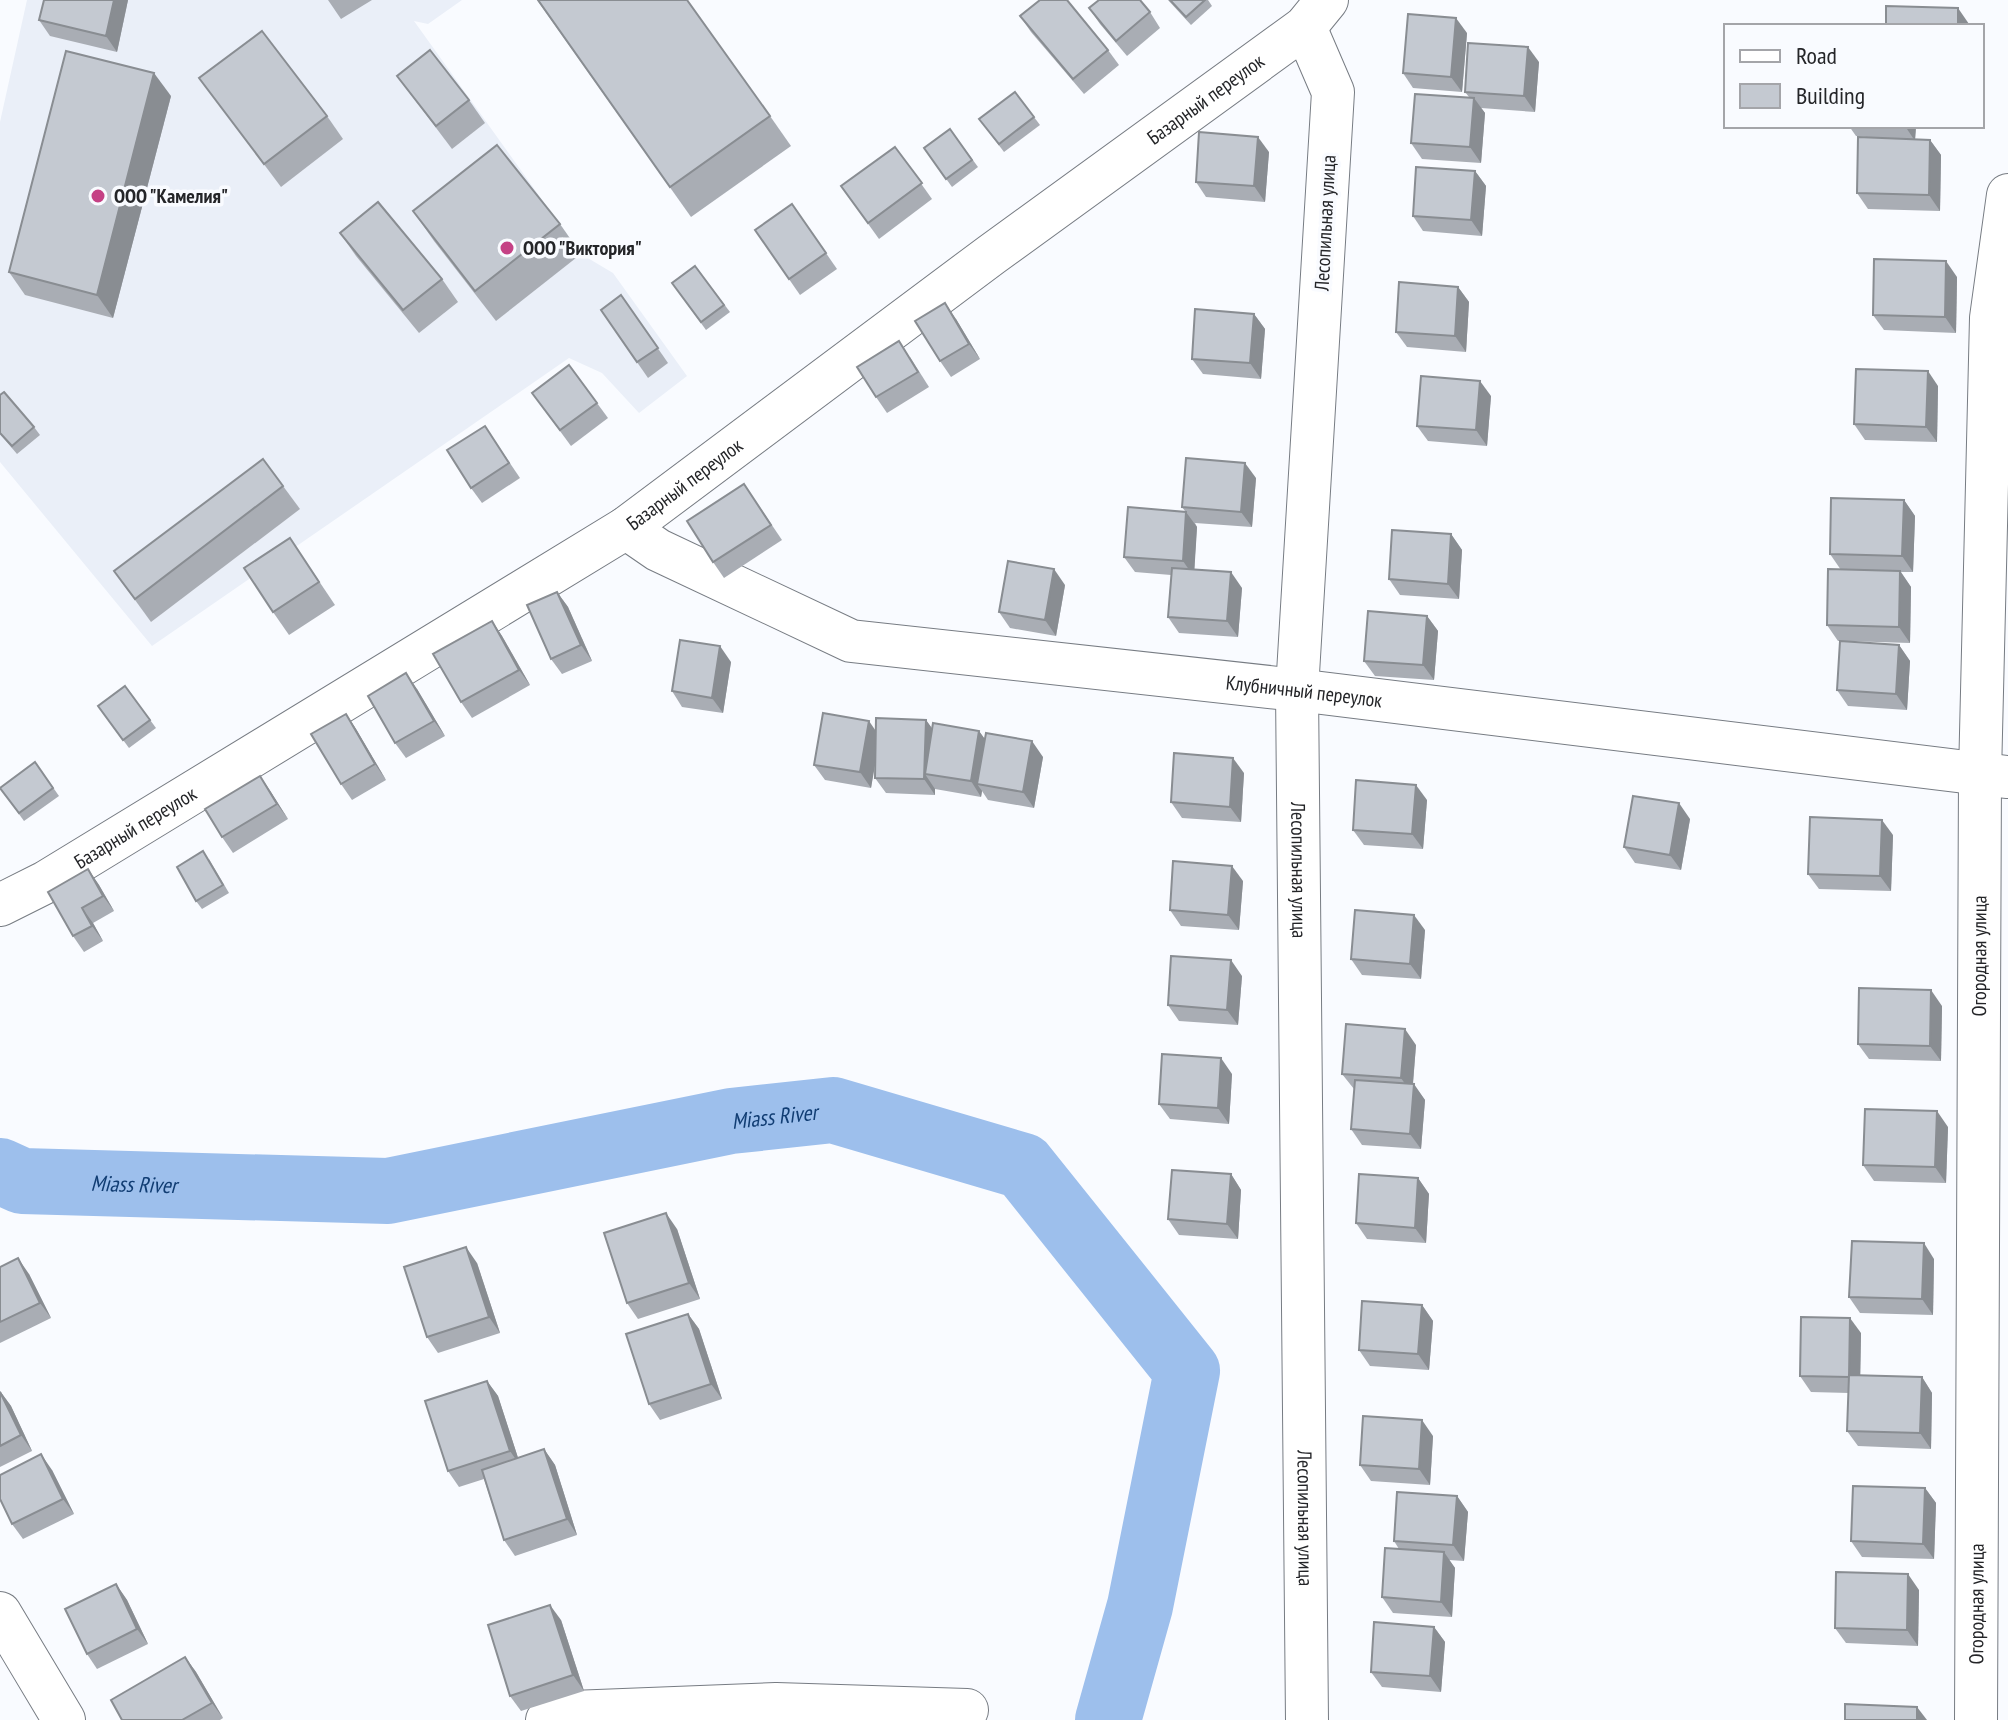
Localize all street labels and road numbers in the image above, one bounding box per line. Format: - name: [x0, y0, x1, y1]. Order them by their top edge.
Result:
- street label: Базарный переулок: [1142, 48, 1270, 150]
- street label: Лесопильная улица: [1308, 154, 1342, 293]
- street label: Базарный переулок: [621, 432, 748, 536]
- street label: Клубничный переулок: [1224, 669, 1384, 713]
- street label: Базарный переулок: [69, 780, 201, 875]
- street label: Лесопильная улица: [1285, 801, 1312, 938]
- street label: Огородная улица: [1966, 895, 1992, 1017]
- street label: Лесопильная улица: [1291, 1449, 1319, 1586]
- street label: Огородная улица: [1963, 1543, 1990, 1665]

